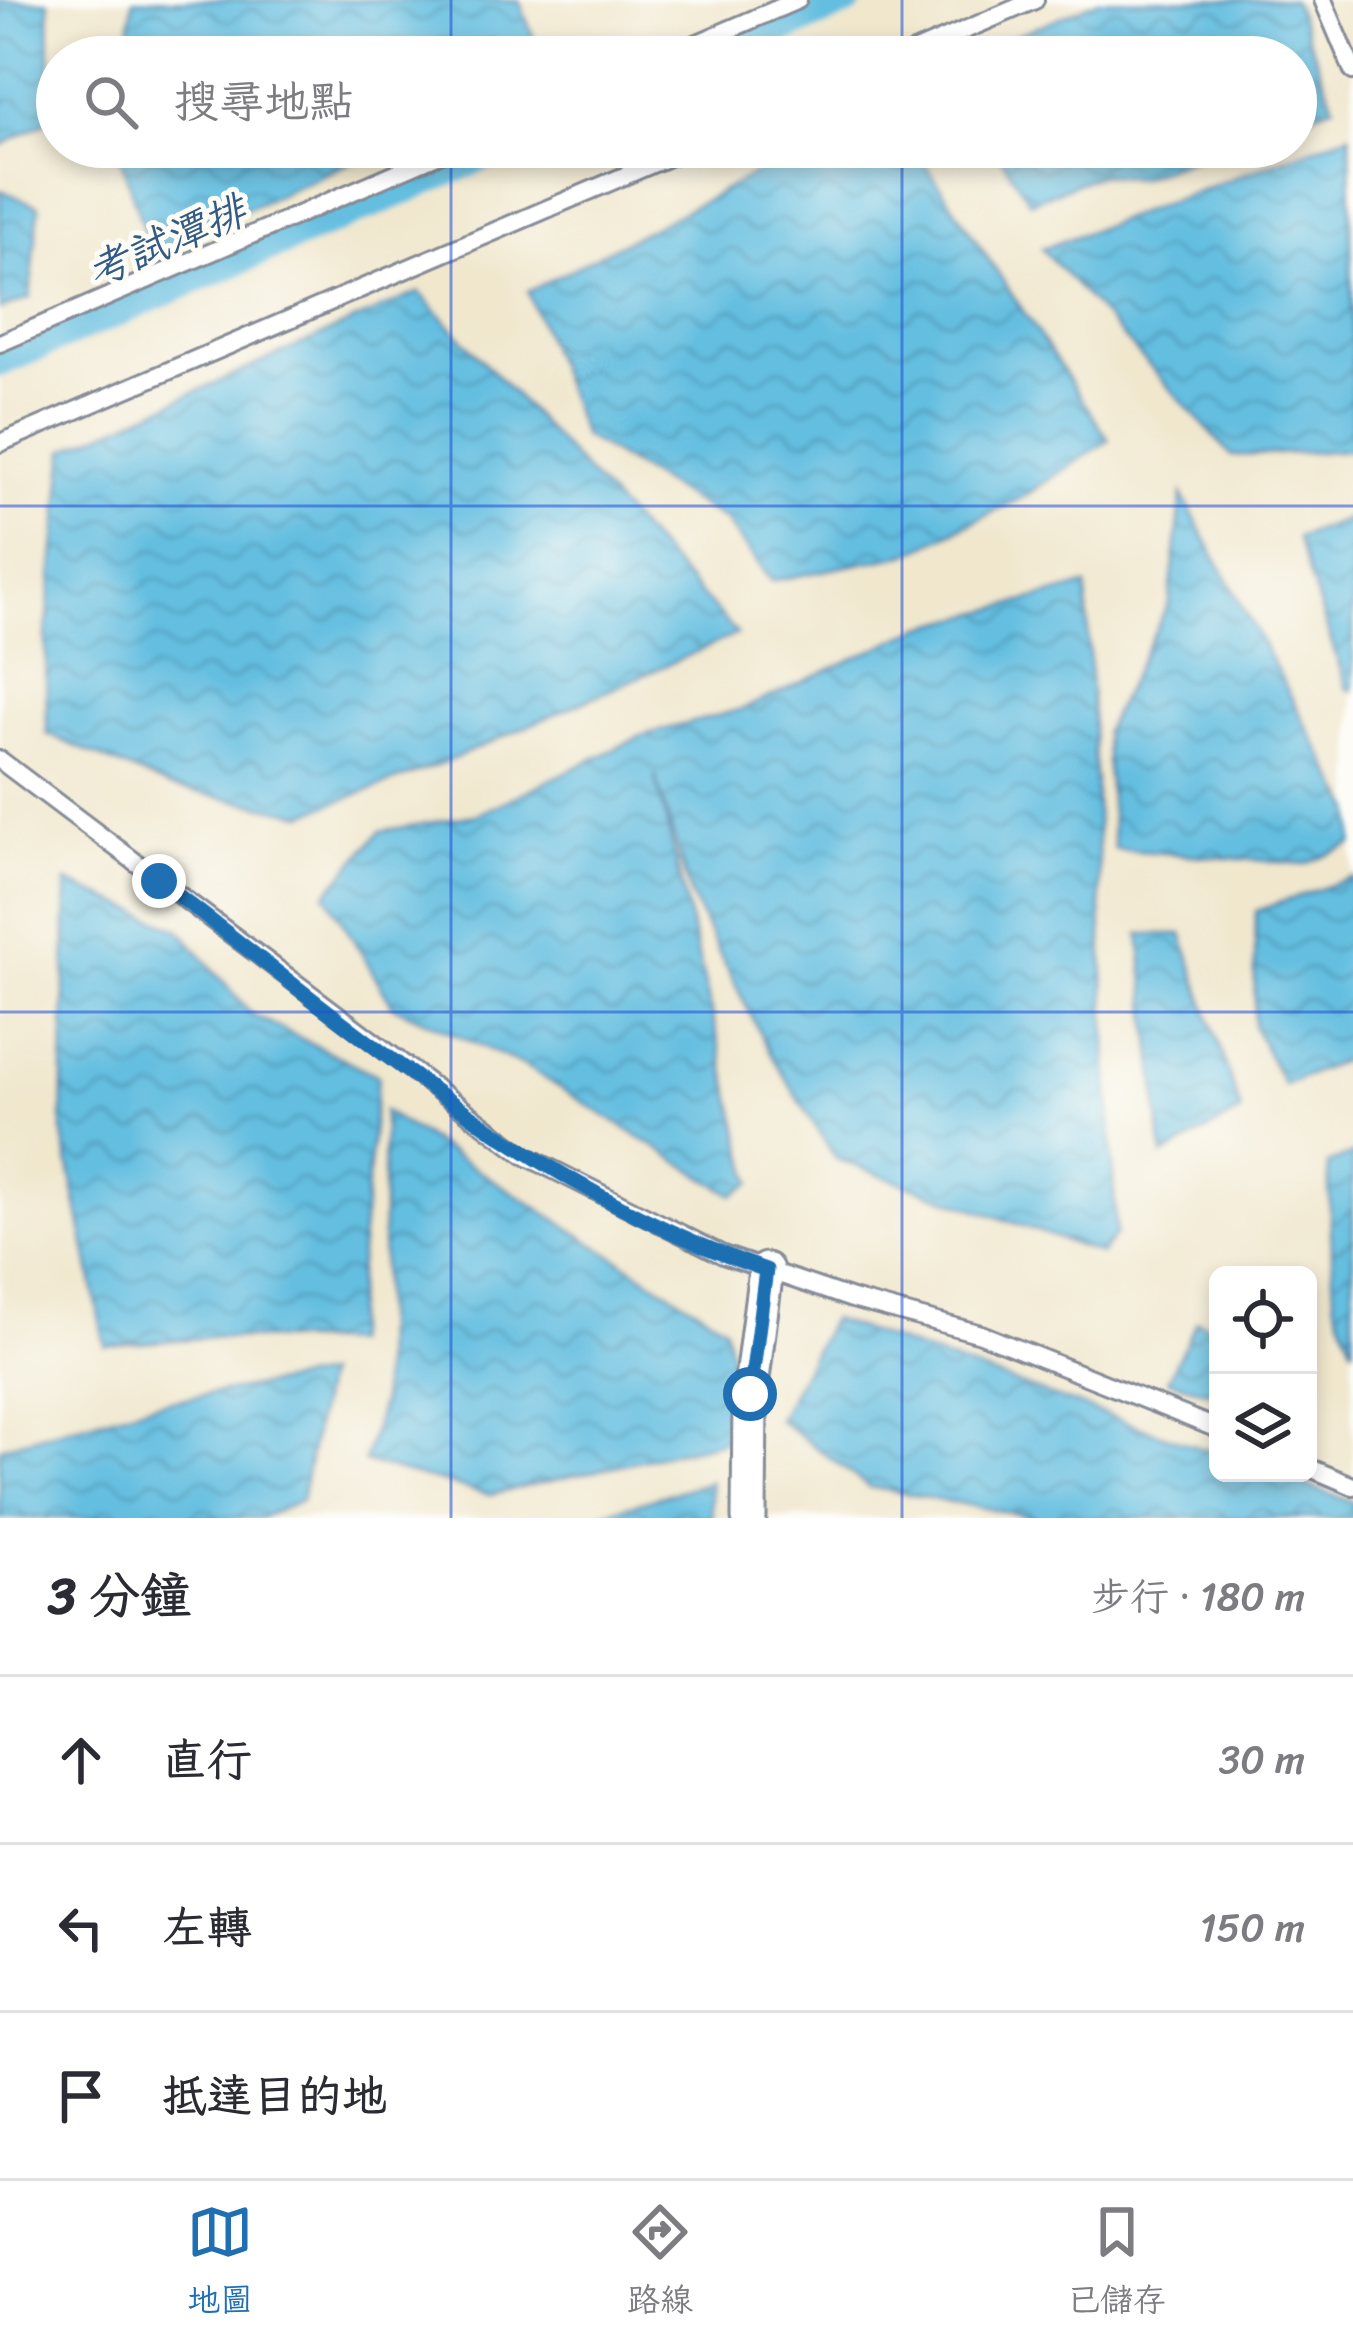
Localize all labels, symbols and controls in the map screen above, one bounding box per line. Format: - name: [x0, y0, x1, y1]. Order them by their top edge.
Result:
- search box: [36, 36, 1317, 168]
- text: 搜尋地點: [174, 62, 354, 142]
- icon: search: [78, 69, 144, 135]
- water label: 考試潭排: [75, 172, 262, 308]
- route end: [132, 854, 186, 908]
- map controls: [1209, 1266, 1317, 1482]
- button: locate: [1209, 1266, 1317, 1374]
- route start: [723, 1367, 777, 1421]
- button: layers: [1209, 1374, 1317, 1482]
- text: 3 分鐘: [48, 1551, 191, 1641]
- text: 步行 · 180 m: [1091, 1562, 1305, 1631]
- text: 直行: [162, 1720, 252, 1800]
- text: 30 m: [1219, 1725, 1305, 1794]
- icon: ahead: [48, 1727, 114, 1793]
- text: 左轉: [162, 1888, 252, 1968]
- text: 150 m: [1200, 1893, 1305, 1962]
- icon: left: [48, 1895, 114, 1961]
- text: 抵達目的地: [162, 2056, 387, 2136]
- icon: arrive: [48, 2063, 114, 2129]
- tab: 地圖: [187, 2199, 253, 2329]
- tab: 路線: [627, 2199, 693, 2329]
- tab: 已儲存: [1067, 2199, 1166, 2329]

